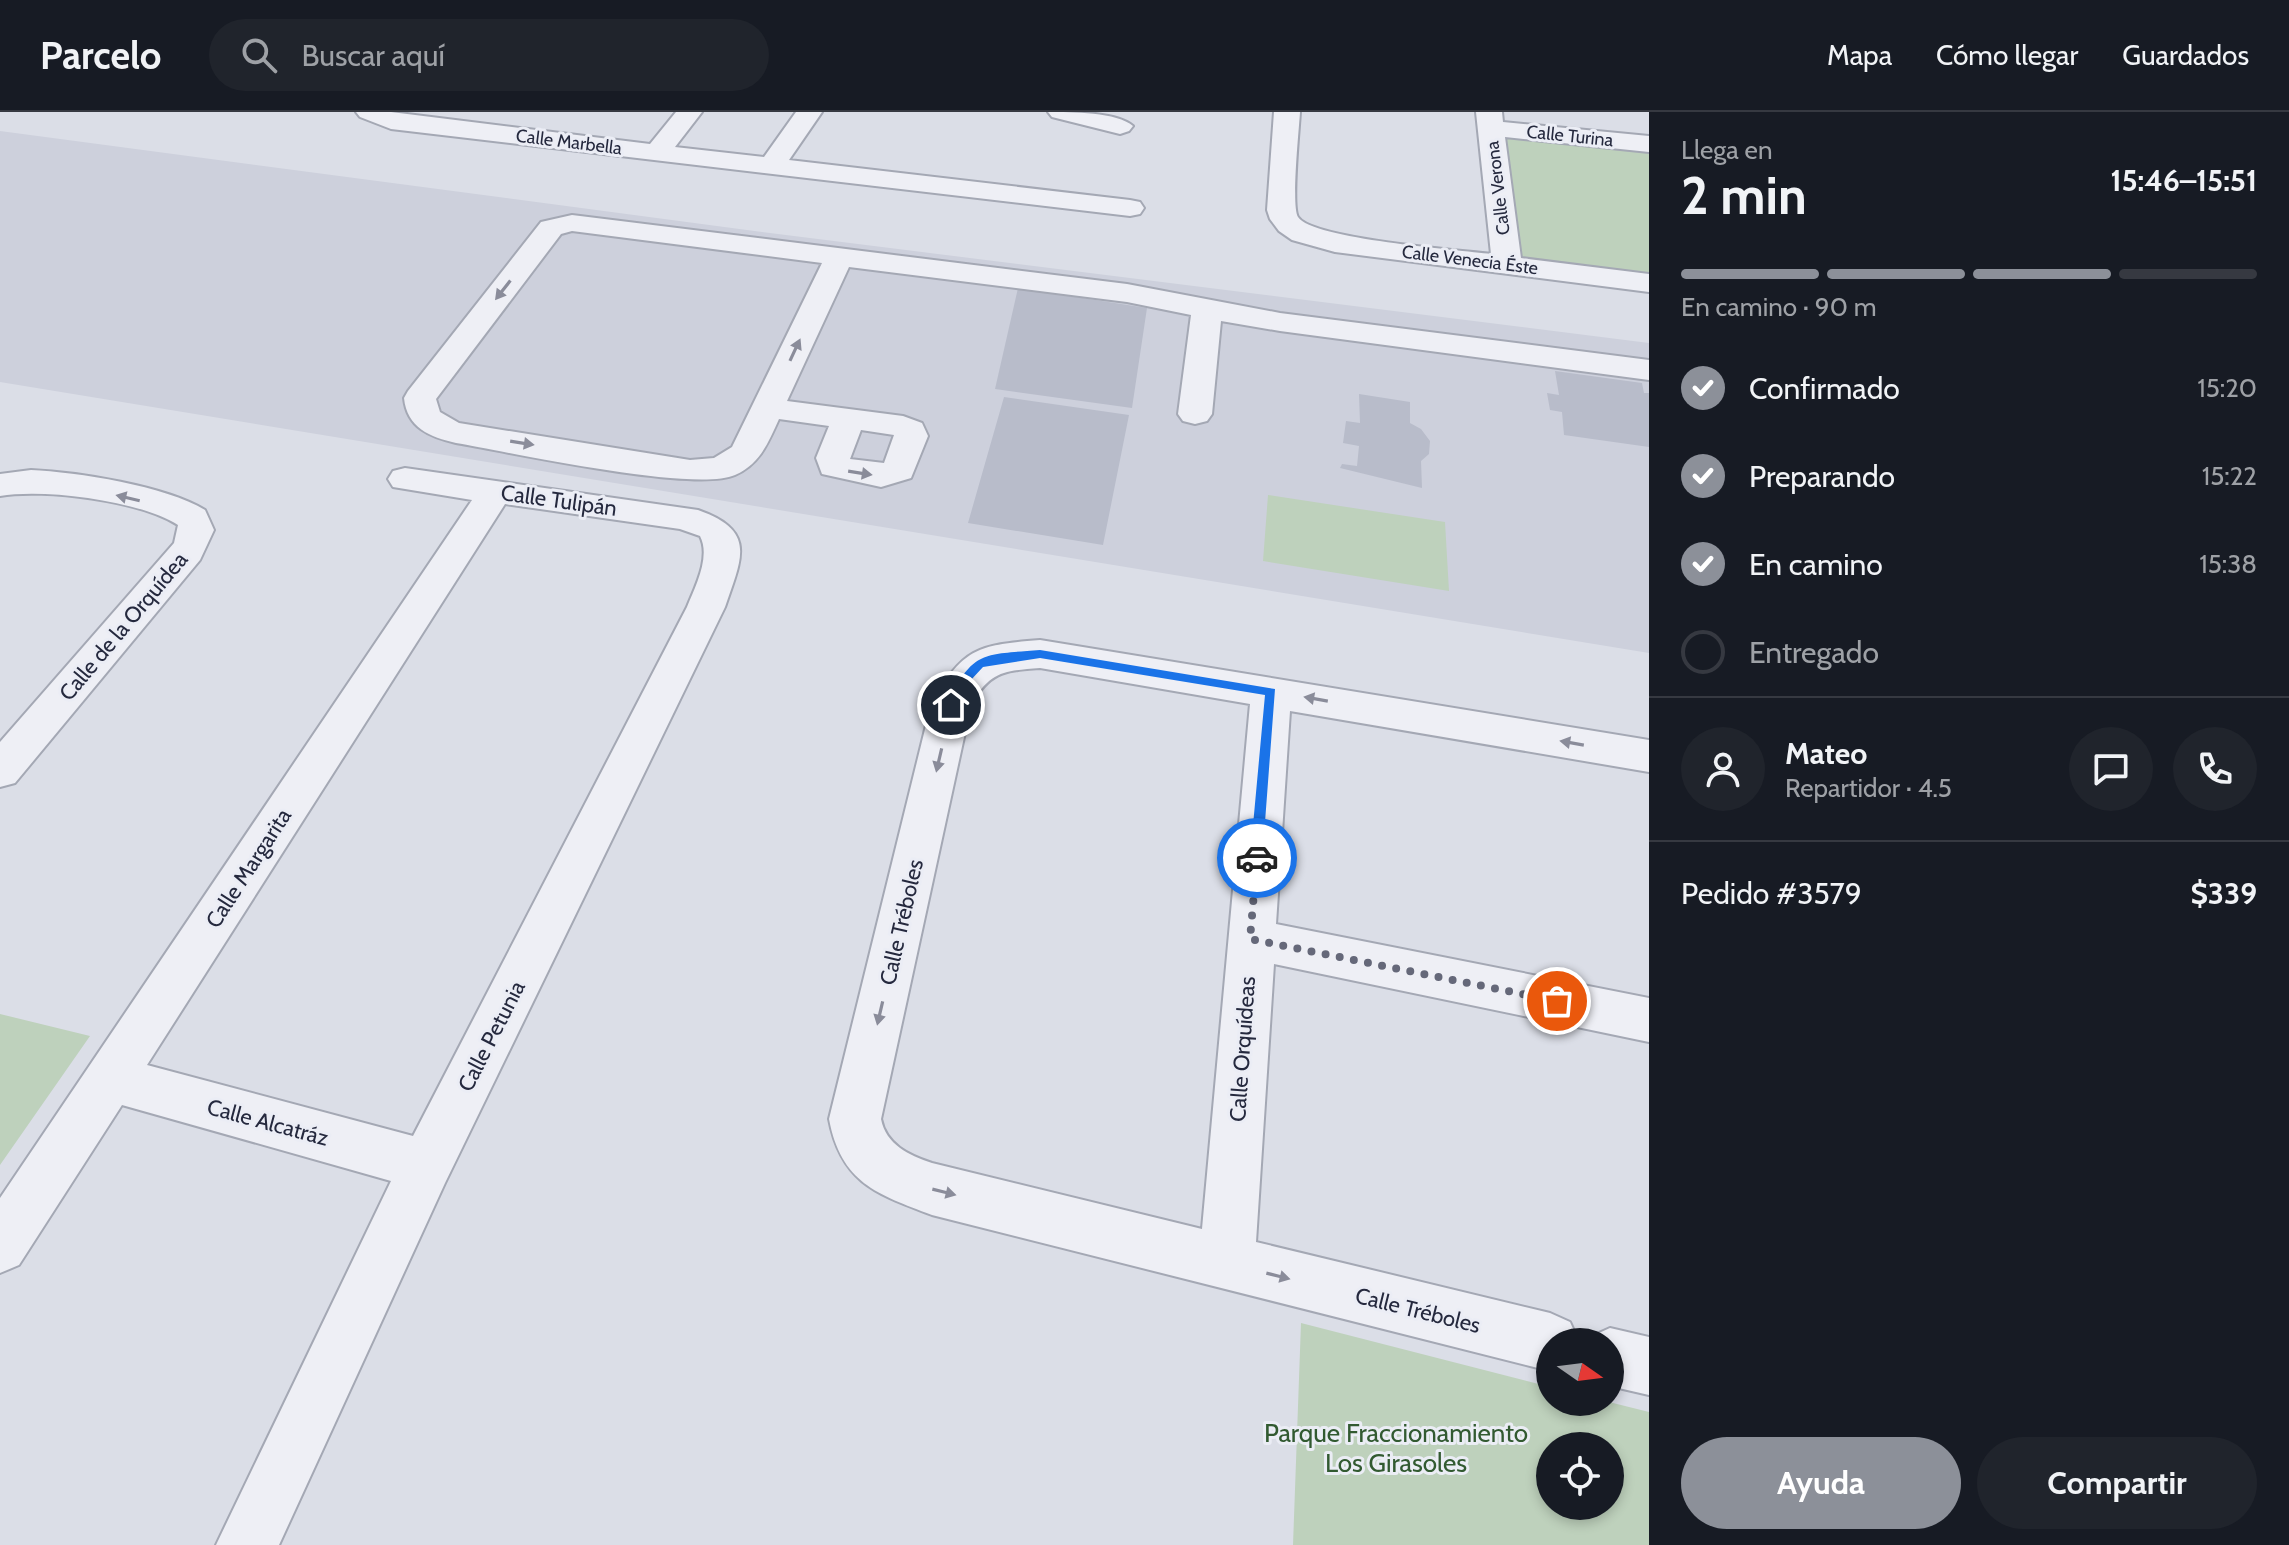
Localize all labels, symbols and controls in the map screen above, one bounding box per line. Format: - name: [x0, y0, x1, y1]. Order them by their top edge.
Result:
- search box: [209, 19, 769, 91]
- text: Parcelo: [40, 32, 161, 79]
- icon: search: [237, 33, 281, 77]
- text: Buscar aquí: [301, 37, 445, 74]
- text: Mapa: [1827, 38, 1892, 72]
- text: Cómo llegar: [1936, 38, 2078, 72]
- text: Guardados: [2122, 38, 2249, 72]
- street label: Calle Turina: [1526, 121, 1615, 152]
- street label: Calle Marbella: [515, 125, 624, 159]
- text: Llega en: [1681, 134, 1772, 166]
- street label: Calle Verona: [1481, 139, 1515, 236]
- text: 15:46–15:51: [2110, 162, 2257, 199]
- text: 2 min: [1681, 164, 1807, 227]
- street label: Calle Venecia Éste: [1401, 241, 1539, 279]
- one-way arrow: [496, 280, 512, 300]
- text: En camino · 90 m: [1681, 291, 1876, 323]
- one-way arrow: [788, 338, 802, 362]
- icon: check: [1681, 366, 1725, 410]
- text: Confirmado: [1749, 370, 1900, 407]
- text: 15:20: [2197, 372, 2257, 404]
- one-way arrow: [510, 438, 535, 450]
- icon: check: [1681, 454, 1725, 498]
- text: Preparando: [1749, 458, 1895, 495]
- text: 15:22: [2202, 460, 2257, 492]
- one-way arrow: [848, 467, 873, 480]
- street label: Calle Tulipán: [499, 479, 619, 522]
- one-way arrow: [115, 491, 140, 504]
- icon: check: [1681, 542, 1725, 586]
- street label: Calle de la Orquídea: [53, 546, 194, 706]
- text: En camino: [1749, 546, 1883, 583]
- text: 15:38: [2199, 548, 2257, 580]
- text: Entregado: [1749, 634, 1879, 671]
- pin: [917, 671, 985, 739]
- icon: home: [929, 683, 973, 727]
- one-way arrow: [1303, 693, 1328, 705]
- button: person: [1681, 727, 1765, 811]
- button: chat: [2069, 727, 2153, 811]
- button: phone: [2173, 727, 2257, 811]
- text: Mateo: [1785, 735, 1867, 772]
- one-way arrow: [1559, 737, 1584, 749]
- one-way arrow: [932, 748, 945, 773]
- text: Repartidor · 4.5: [1785, 772, 1952, 804]
- street label: Calle Margarita: [200, 803, 297, 933]
- courier: [1217, 818, 1297, 898]
- icon: car: [1235, 836, 1279, 880]
- street label: Calle Tréboles: [874, 857, 929, 988]
- text: Pedido #3579: [1681, 875, 1862, 912]
- text: $339: [2190, 875, 2257, 912]
- pin: [1523, 967, 1591, 1035]
- street label: Calle Orquídeas: [1224, 975, 1261, 1123]
- street label: Calle Petunia: [452, 976, 531, 1096]
- icon: bag: [1535, 979, 1579, 1023]
- one-way arrow: [873, 1001, 885, 1026]
- street label: Calle Alcatráz: [204, 1093, 332, 1152]
- one-way arrow: [932, 1187, 957, 1199]
- one-way arrow: [1265, 1270, 1290, 1283]
- street label: Calle Tréboles: [1352, 1282, 1483, 1339]
- north arrow: [1536, 1328, 1624, 1416]
- map controls: [1536, 1328, 1624, 1520]
- park label: Parque Fraccionamiento Los Girasoles: [1264, 1417, 1528, 1479]
- button: locate: [1536, 1432, 1624, 1520]
- button: Ayuda: [1681, 1437, 1961, 1529]
- button: Compartir: [1977, 1437, 2257, 1529]

